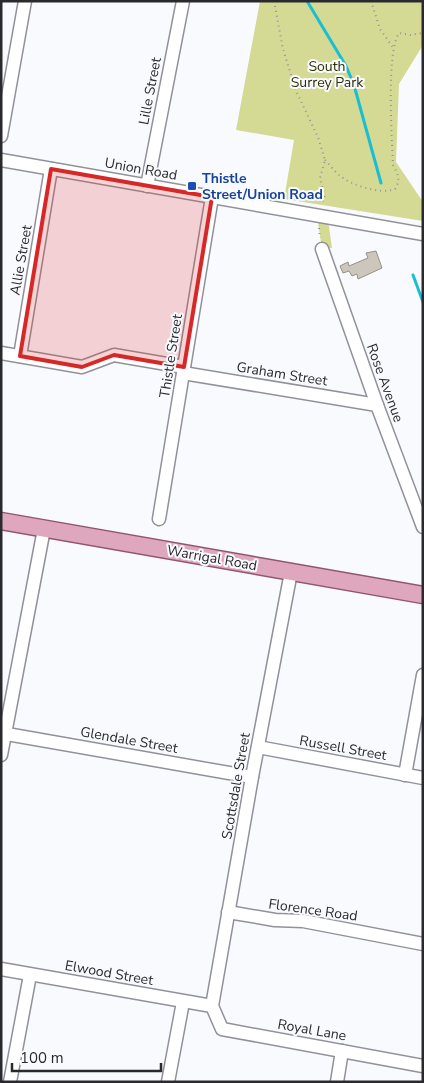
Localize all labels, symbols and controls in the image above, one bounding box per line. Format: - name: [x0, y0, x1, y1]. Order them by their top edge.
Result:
- street label: Lille Street: [134, 56, 166, 126]
- park label: South Surrey Park: [291, 57, 364, 92]
- street label: Union Road: [103, 153, 179, 185]
- place label: Thistle Street/Union Road: [202, 169, 323, 204]
- marker: Thistle Street/Union Road: [186, 180, 198, 192]
- street label: Allie Street: [5, 223, 37, 297]
- street label: Thistle Street: [155, 313, 187, 399]
- street label: Rose Avenue: [362, 341, 408, 425]
- street label: Graham Street: [235, 357, 329, 391]
- street label: Warrigal Road: [165, 541, 259, 575]
- street label: Glendale Street: [79, 722, 179, 758]
- street label: Scottsdale Street: [217, 731, 255, 841]
- street label: Russell Street: [298, 731, 388, 765]
- street label: Florence Road: [267, 894, 359, 926]
- street label: Elwood Street: [63, 956, 155, 990]
- street label: Royal Lane: [276, 1015, 348, 1045]
- scale bar: [12, 1040, 161, 1072]
- text: 100 m: [20, 1048, 64, 1068]

